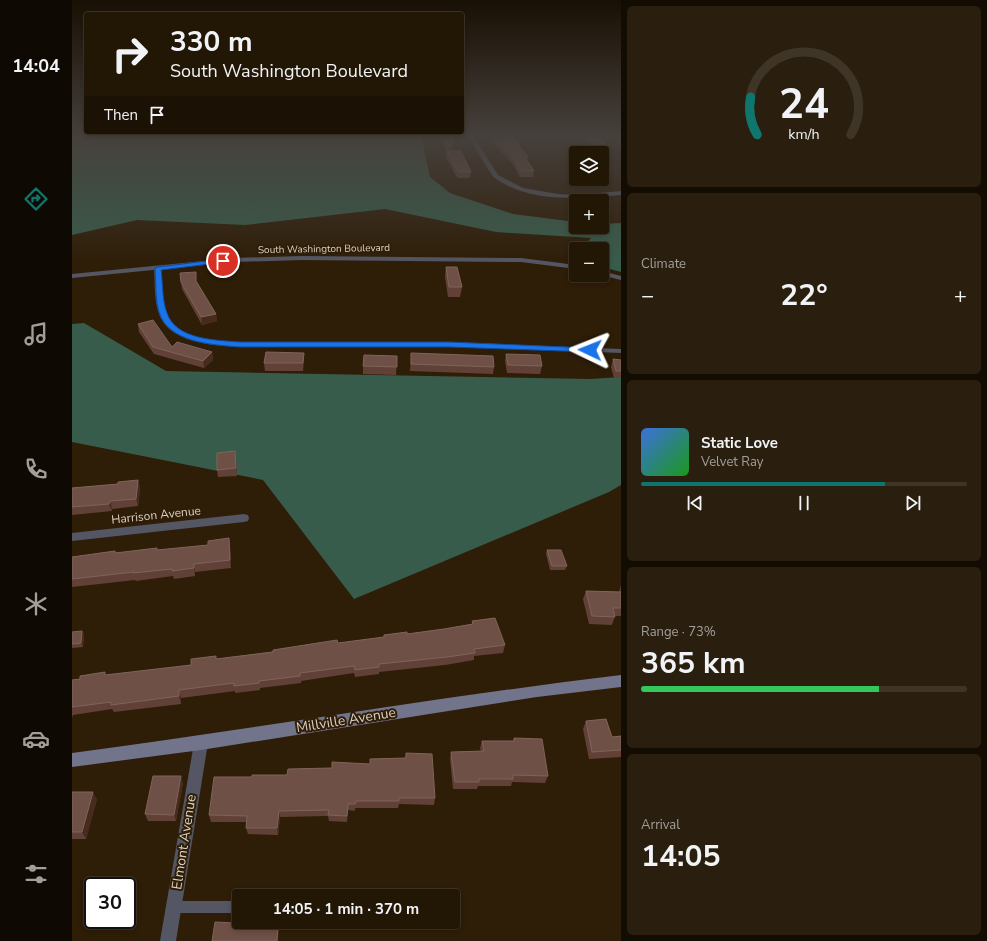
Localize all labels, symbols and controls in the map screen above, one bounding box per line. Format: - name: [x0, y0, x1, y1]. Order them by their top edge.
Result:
- text: 330 m: [170, 23, 253, 61]
- icon: right: [104, 28, 156, 80]
- text: 14:04: [12, 54, 60, 78]
- text: South Washington Boulevard: [170, 59, 408, 83]
- text: 24: [779, 75, 829, 132]
- icon: arrive: [146, 104, 168, 126]
- text: Then: [104, 105, 138, 125]
- text: km/h: [788, 124, 820, 143]
- map controls: [569, 146, 609, 282]
- button: layers: [569, 146, 609, 186]
- icon: directions: [22, 185, 50, 213]
- button: +: [569, 194, 609, 234]
- street label: South Washington Boulevard: [258, 241, 390, 257]
- button: −: [569, 242, 609, 282]
- pin: [206, 244, 240, 278]
- icon: arrive: [212, 250, 234, 272]
- text: Climate: [641, 255, 686, 273]
- text: 22°: [780, 275, 828, 316]
- text: −: [641, 281, 654, 311]
- text: +: [954, 281, 967, 311]
- icon: music: [22, 320, 50, 348]
- position arrow: [569, 329, 611, 371]
- text: Static Love: [701, 433, 778, 453]
- text: Velvet Ray: [701, 453, 763, 471]
- icon: phone: [22, 455, 50, 483]
- icon: previous: [684, 492, 706, 514]
- icon: pause: [793, 492, 815, 514]
- icon: next: [902, 492, 924, 514]
- street label: Harrison Avenue: [110, 502, 202, 528]
- icon: climate: [22, 590, 50, 618]
- text: Range · 73%: [641, 623, 716, 641]
- text: 365 km: [641, 643, 746, 684]
- street label: Millville Avenue: [295, 703, 397, 737]
- icon: car: [22, 725, 50, 753]
- street label: Elmont Avenue: [167, 793, 201, 891]
- text: Arrival: [641, 816, 680, 834]
- text: 14:05: [641, 836, 720, 877]
- icon: filters: [22, 860, 50, 888]
- speed limit sign: 30: [84, 877, 136, 929]
- text: 14:05 · 1 min · 370 m: [273, 899, 419, 919]

